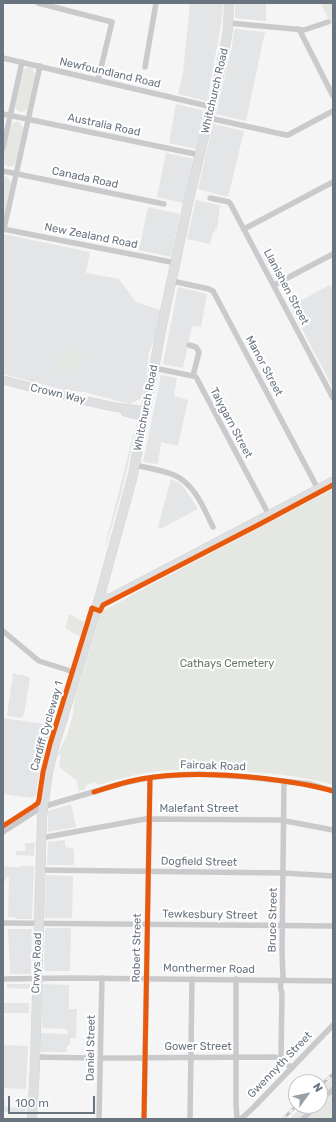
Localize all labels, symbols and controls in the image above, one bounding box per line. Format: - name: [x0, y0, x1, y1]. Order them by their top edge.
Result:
- street label: Whitchurch Road: [199, 47, 231, 135]
- street label: Newfoundland Road: [58, 55, 162, 91]
- street label: Australia Road: [66, 111, 142, 139]
- street label: Canada Road: [51, 165, 119, 191]
- street label: New Zealand Road: [43, 221, 139, 251]
- street label: Llanishen Street: [260, 247, 312, 327]
- street label: Manor Street: [243, 334, 285, 398]
- street label: Whitchurch Road: [131, 364, 161, 452]
- street label: Crown Way: [29, 381, 87, 407]
- street label: Talygarn Street: [207, 385, 255, 461]
- park label: Cathays Cemetery: [180, 657, 274, 671]
- street label: Cardiff Cycleway 1: [28, 679, 66, 773]
- street label: Fairoak Road: [180, 758, 246, 774]
- street label: Malefant Street: [159, 802, 239, 816]
- street label: Dogfield Street: [161, 855, 237, 869]
- street label: Bruce Street: [266, 887, 280, 953]
- street label: Tewkesbury Street: [162, 908, 258, 922]
- street label: Robert Street: [130, 913, 144, 983]
- street label: Crwys Road: [29, 932, 45, 994]
- street label: Monthermer Road: [163, 962, 255, 976]
- street label: Daniel Street: [84, 1015, 98, 1081]
- street label: Gwennyth Street: [245, 1029, 315, 1101]
- street label: Gower Street: [164, 1040, 232, 1054]
- north arrow: [288, 1074, 328, 1114]
- text: N: [310, 1081, 325, 1095]
- scale bar: [10, 1088, 97, 1114]
- text: 100 m: [15, 1096, 49, 1110]

